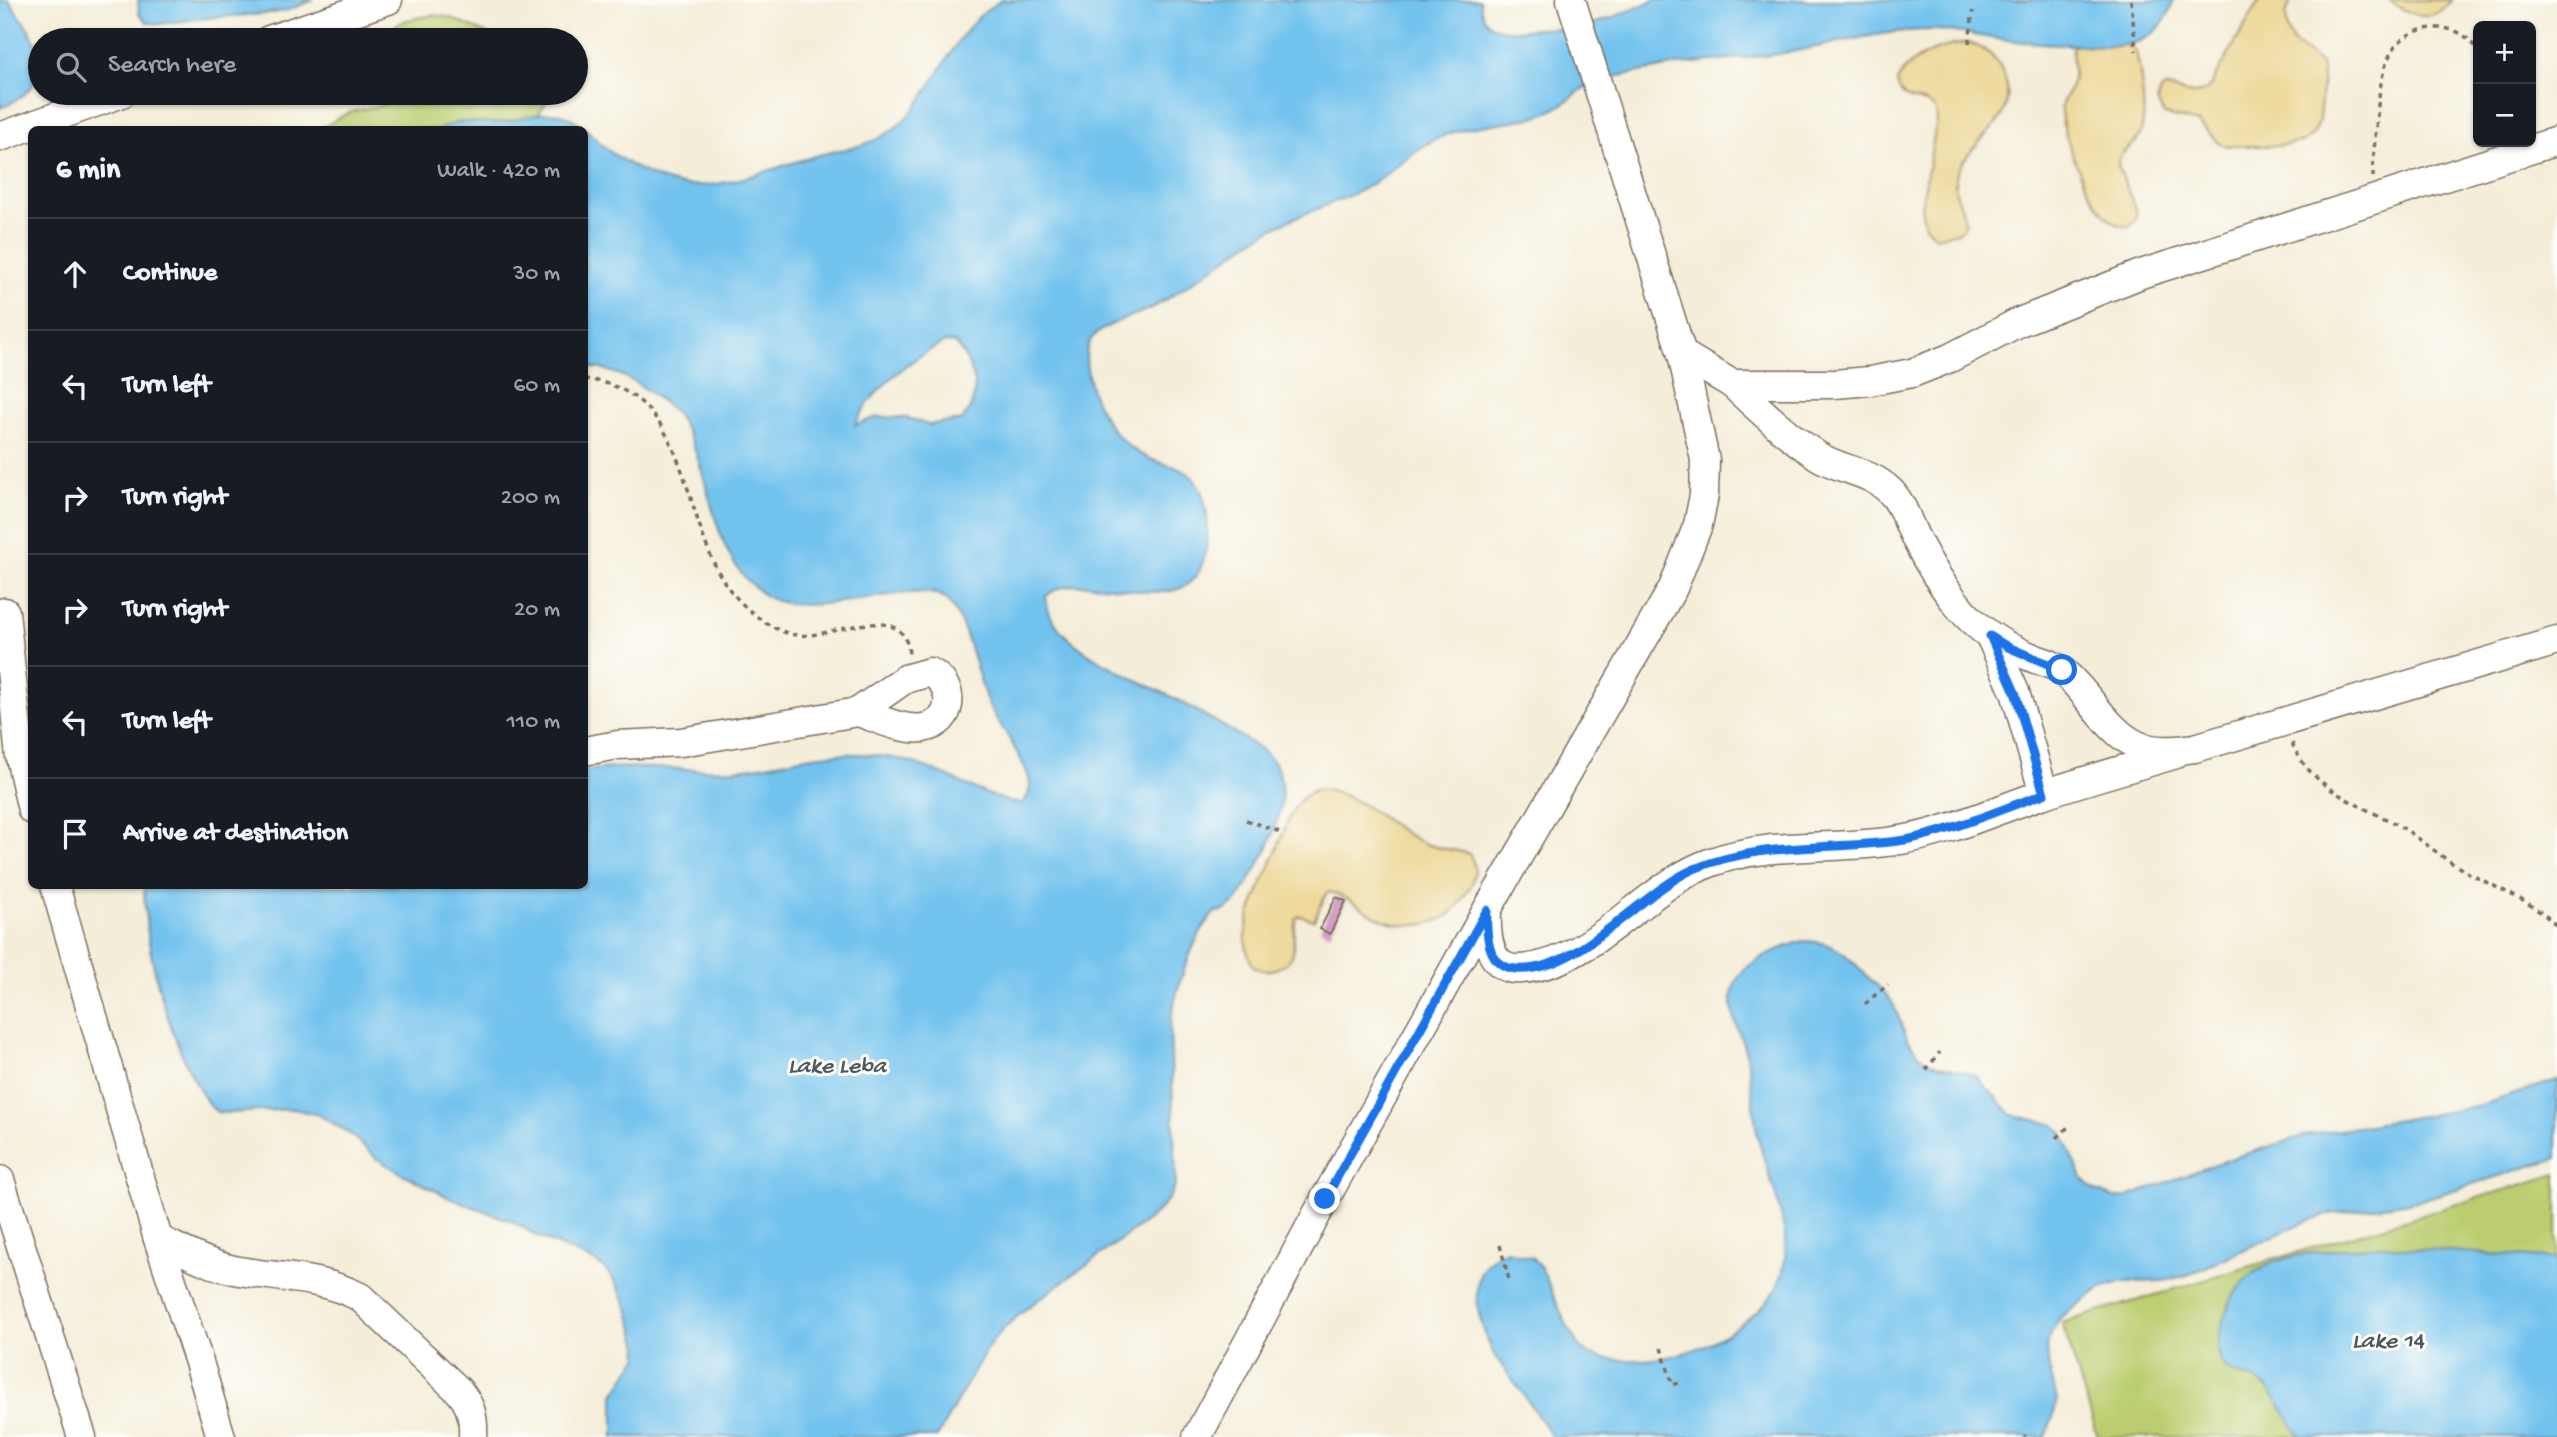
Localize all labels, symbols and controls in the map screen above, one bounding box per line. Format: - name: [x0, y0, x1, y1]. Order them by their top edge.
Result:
- map controls: [2473, 21, 2536, 147]
- button: +: [2473, 21, 2536, 84]
- search box: [28, 28, 588, 105]
- icon: search: [52, 48, 90, 86]
- text: Search here: [108, 51, 236, 82]
- button: −: [2473, 84, 2536, 147]
- text: 6 min: [56, 154, 120, 189]
- text: Walk · 420 m: [437, 158, 560, 185]
- icon: ahead: [56, 255, 94, 293]
- text: Continue: [123, 259, 217, 290]
- text: 30 m: [513, 261, 560, 288]
- icon: left: [56, 367, 94, 405]
- text: Turn left: [123, 371, 211, 402]
- text: 60 m: [514, 373, 560, 400]
- icon: right: [56, 479, 94, 517]
- text: Turn right: [123, 483, 227, 514]
- text: 200 m: [501, 485, 560, 512]
- icon: right: [56, 591, 94, 629]
- text: Turn right: [123, 595, 227, 626]
- text: 20 m: [514, 597, 560, 624]
- route start: [2046, 654, 2077, 685]
- icon: left: [56, 703, 94, 741]
- text: Turn left: [123, 707, 211, 738]
- text: 110 m: [507, 709, 560, 736]
- icon: arrive: [56, 815, 94, 853]
- text: Arrive at destination: [123, 819, 348, 850]
- water label: Lake Leba: [788, 1053, 888, 1082]
- route end: [1309, 1183, 1340, 1214]
- water label: Lake 14: [2352, 1328, 2425, 1357]

